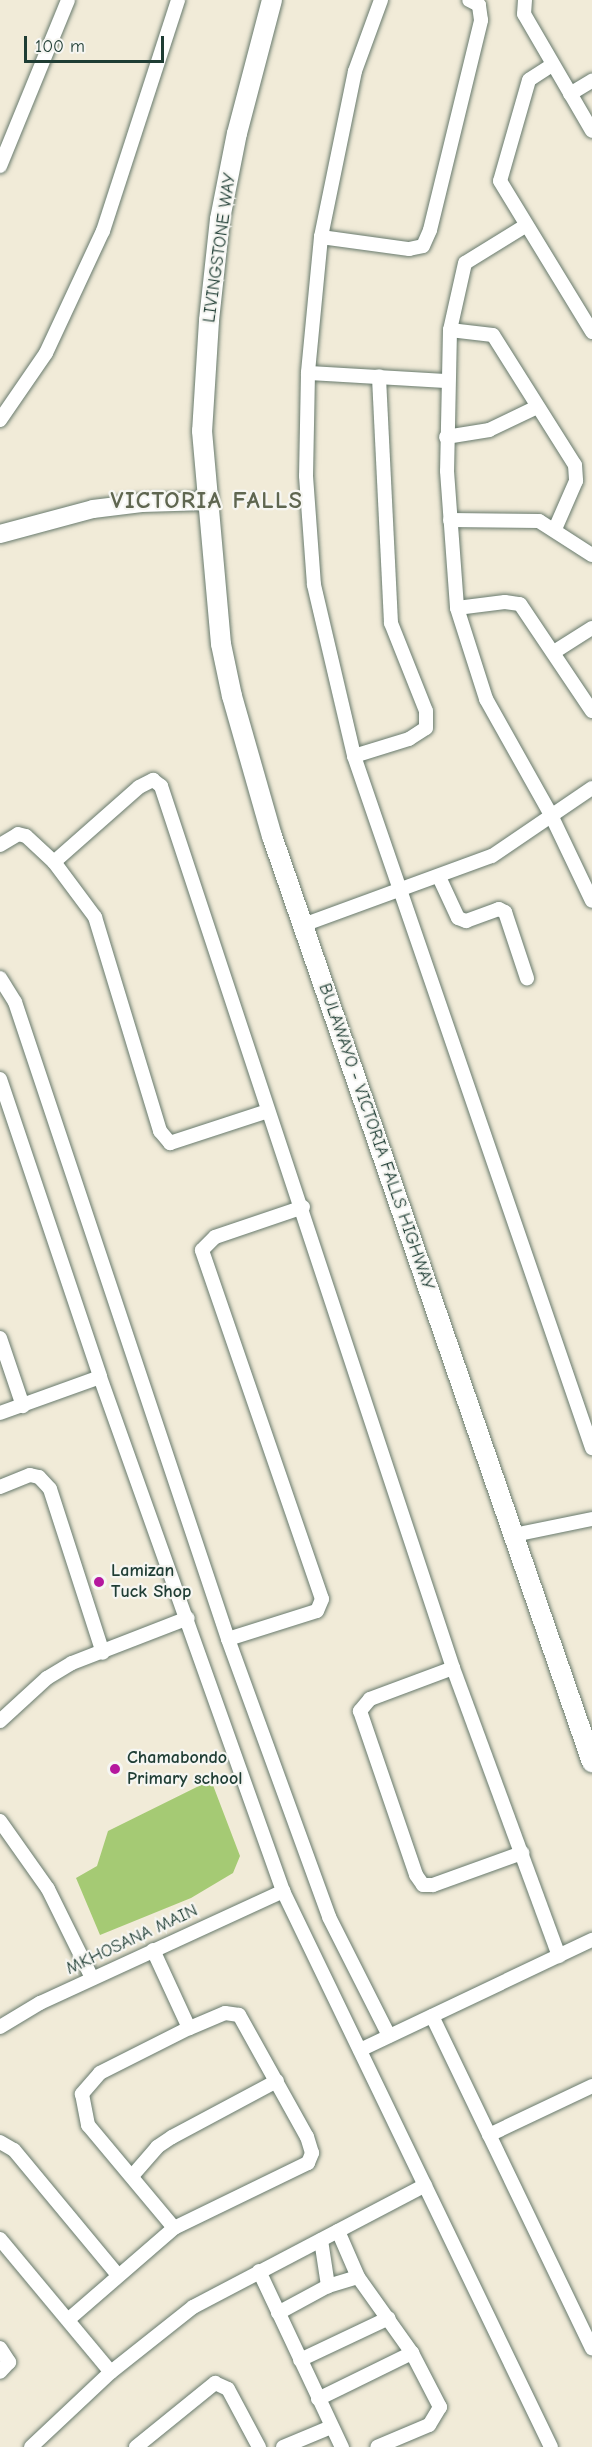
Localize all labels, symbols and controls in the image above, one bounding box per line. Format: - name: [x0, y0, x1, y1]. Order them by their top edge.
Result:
- scale bar: [27, 24, 166, 62]
- text: 100 m: [35, 36, 85, 57]
- street label: LIVINGSTONE WAY: [199, 172, 241, 324]
- district label: VICTORIA FALLS: [111, 487, 303, 515]
- street label: BULAWAYO - VICTORIA FALLS HIGHWAY: [313, 981, 439, 1293]
- place label: Lamizan Tuck Shop: [111, 1561, 191, 1604]
- marker: Lamizan Tuck Shop: [92, 1575, 106, 1589]
- place label: Chamabondo Primary school: [127, 1748, 242, 1790]
- marker: Chamabondo Primary school: [108, 1762, 122, 1776]
- street label: MKHOSANA MAIN: [63, 1900, 201, 1980]

